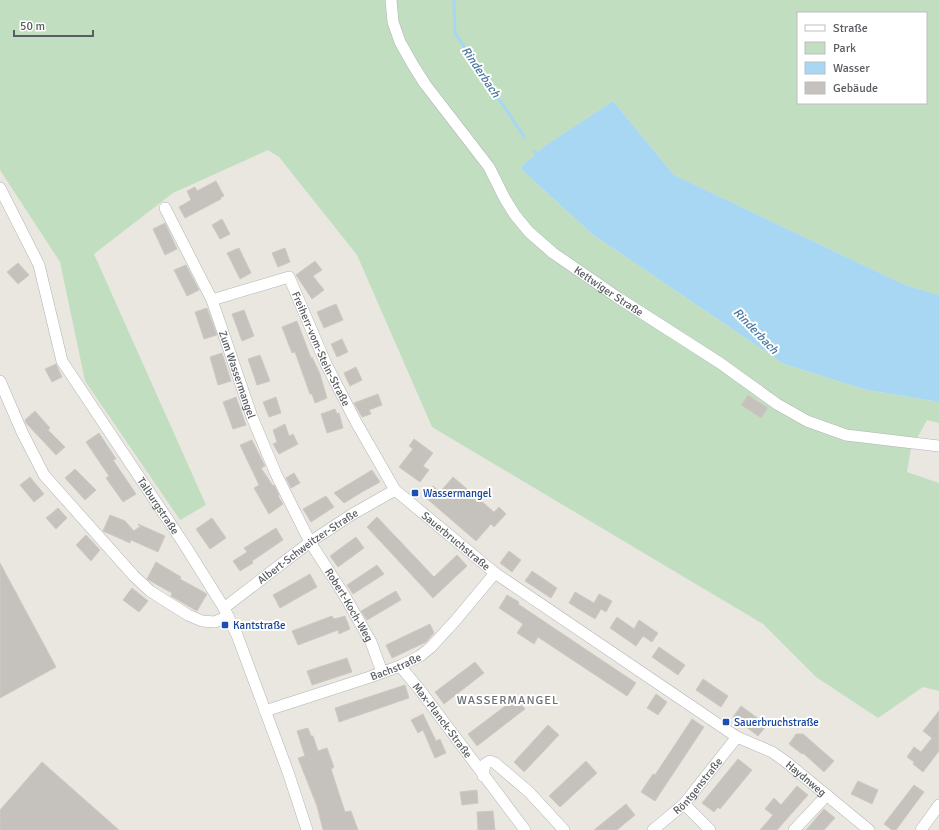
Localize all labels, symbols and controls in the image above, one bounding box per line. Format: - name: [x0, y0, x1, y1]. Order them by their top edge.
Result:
- scale bar: [14, 12, 93, 38]
- legend: [797, 12, 927, 104]
- text: 50 m: [20, 19, 45, 34]
- text: Straße: [833, 21, 868, 36]
- text: Park: [833, 41, 856, 56]
- water label: Rinderbach: [458, 44, 503, 101]
- text: Wasser: [833, 61, 870, 76]
- text: Gebäude: [833, 81, 878, 96]
- street label: Kettwiger Straße: [571, 263, 646, 319]
- street label: Freiherr-vom-Stein-Straße: [289, 290, 353, 409]
- water label: Rinderbach: [730, 305, 782, 358]
- street label: Zum Wassermangel: [216, 329, 258, 420]
- street label: Talburgstraße: [134, 475, 182, 537]
- place label: Wassermangel: [423, 487, 492, 500]
- marker: Wassermangel: [410, 488, 420, 498]
- street label: Albert-Schweitzer-Straße: [255, 506, 360, 587]
- street label: Sauerbruchstraße: [419, 509, 493, 573]
- street label: Robert-Koch-Weg: [322, 566, 376, 644]
- place label: Kantstraße: [233, 619, 286, 632]
- marker: Kantstraße: [220, 620, 230, 630]
- street label: Bachstraße: [369, 650, 423, 683]
- street label: Max-Planck-Straße: [410, 680, 475, 761]
- district label: WASSERMANGEL: [457, 693, 559, 708]
- place label: Sauerbruchstraße: [734, 716, 819, 729]
- marker: Sauerbruchstraße: [721, 717, 731, 727]
- street label: Röntgenstraße: [671, 755, 725, 817]
- street label: Haydnweg: [783, 758, 829, 799]

